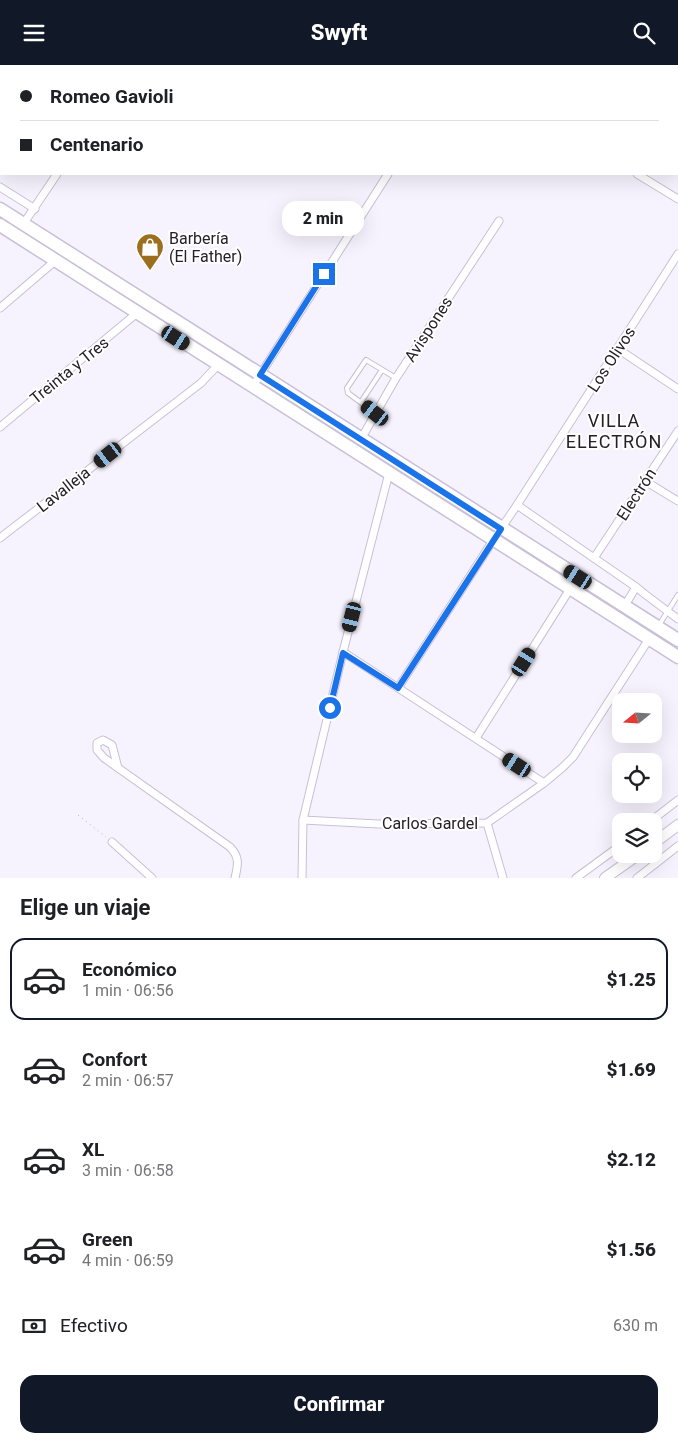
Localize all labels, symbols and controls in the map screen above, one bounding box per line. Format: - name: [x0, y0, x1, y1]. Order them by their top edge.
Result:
- icon: menu: [20, 19, 48, 47]
- icon: search: [630, 19, 658, 47]
- text: Swyft: [311, 20, 367, 45]
- text: Romeo Gavioli: [50, 85, 173, 108]
- text: Centenario: [50, 133, 144, 156]
- callout: 2 min: [283, 201, 365, 237]
- text: 2 min: [303, 209, 343, 228]
- place label: Barbería (El Father): [169, 229, 242, 266]
- shop icon: Barbería (El Father): [135, 232, 165, 271]
- route end: [313, 263, 335, 285]
- street label: Avispones: [400, 293, 456, 365]
- street label: Los Olivos: [583, 323, 639, 395]
- car: [159, 324, 192, 352]
- street label: Treinta y Tres: [26, 333, 112, 408]
- car: [358, 398, 391, 428]
- district label: VILLA ELECTRÓN: [566, 410, 662, 452]
- car: [91, 440, 124, 470]
- street label: Lavalleja: [33, 463, 94, 516]
- street label: Electrón: [613, 465, 660, 524]
- car: [561, 563, 594, 591]
- car: [341, 601, 362, 633]
- car: [509, 645, 538, 679]
- north arrow: [612, 693, 662, 743]
- map controls: [612, 693, 662, 863]
- route start: [319, 697, 341, 719]
- car: [500, 751, 533, 779]
- button: locate: [612, 753, 662, 803]
- button: layers: [612, 813, 662, 863]
- street label: Carlos Gardel: [382, 814, 478, 833]
- text: Elige un viaje: [20, 895, 150, 920]
- icon: car: [22, 957, 67, 1002]
- text: Económico: [82, 958, 177, 981]
- text: $1.25: [607, 968, 656, 991]
- text: 1 min · 06:56: [82, 981, 174, 1000]
- icon: car: [22, 1047, 67, 1092]
- text: Confort: [82, 1048, 147, 1071]
- text: $1.69: [607, 1058, 656, 1081]
- text: 2 min · 06:57: [82, 1071, 174, 1090]
- icon: car: [22, 1137, 67, 1182]
- text: XL: [82, 1138, 104, 1161]
- text: $2.12: [607, 1148, 656, 1171]
- text: 3 min · 06:58: [82, 1161, 174, 1180]
- icon: car: [22, 1227, 67, 1272]
- text: Green: [82, 1228, 133, 1251]
- text: $1.56: [607, 1238, 656, 1261]
- text: 4 min · 06:59: [82, 1251, 174, 1270]
- icon: cash: [20, 1312, 48, 1340]
- text: Efectivo: [60, 1314, 128, 1337]
- text: 630 m: [613, 1316, 658, 1335]
- button: Confirmar: [20, 1375, 658, 1433]

